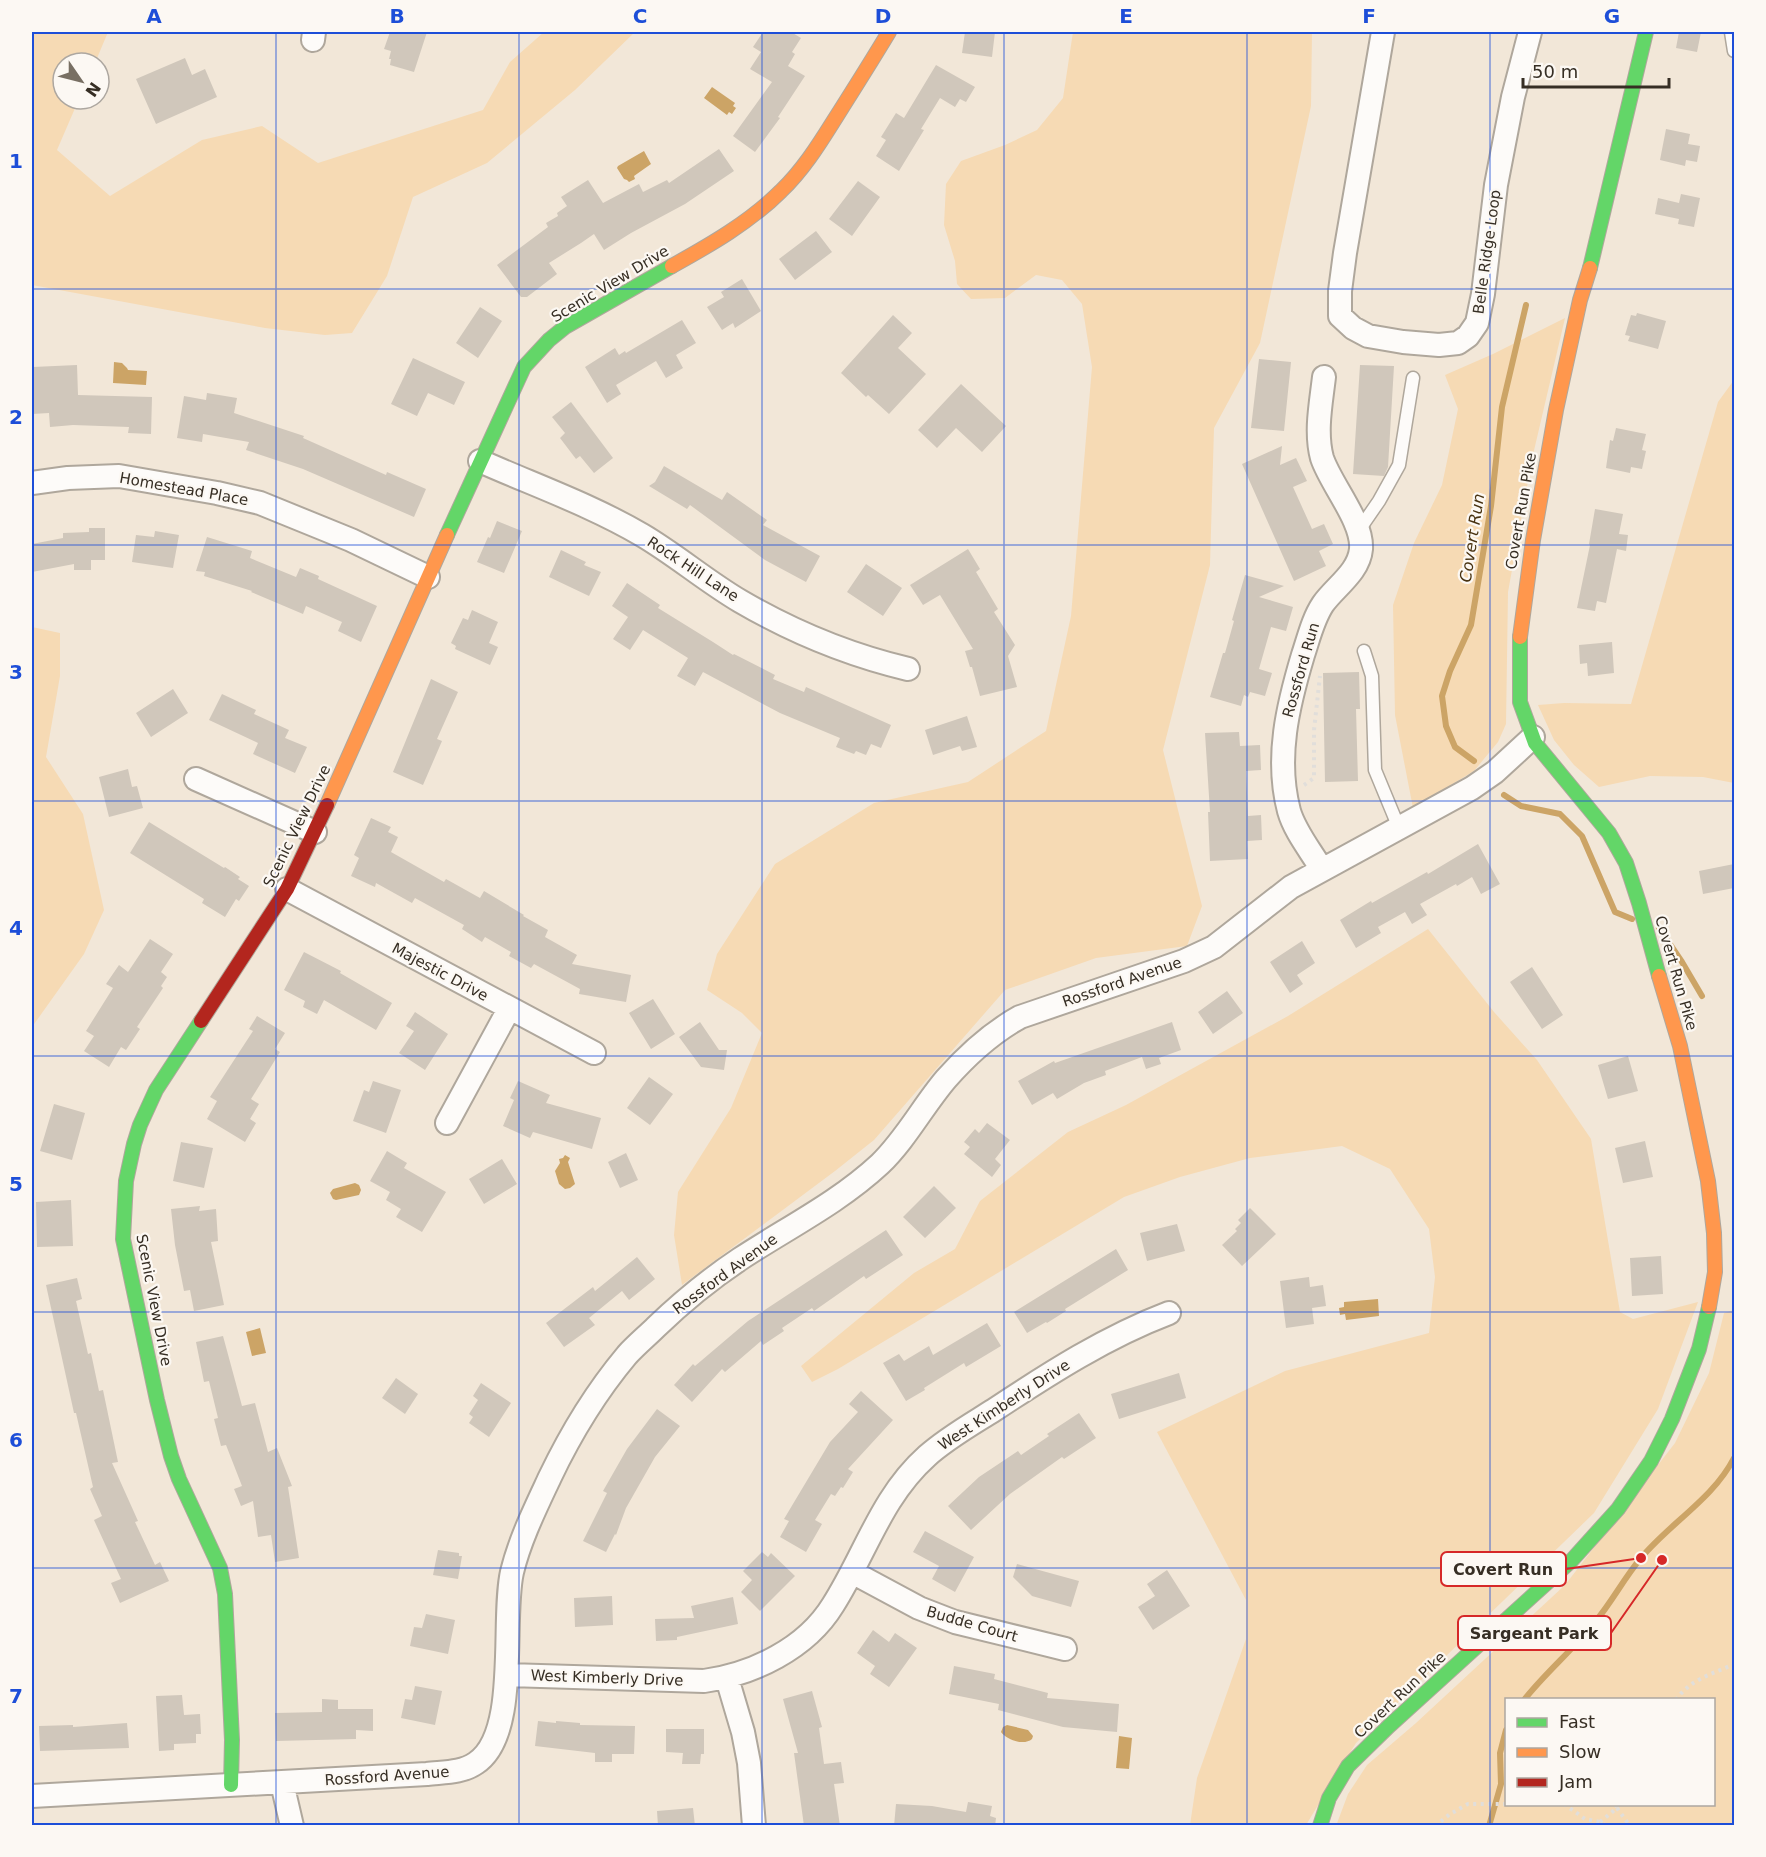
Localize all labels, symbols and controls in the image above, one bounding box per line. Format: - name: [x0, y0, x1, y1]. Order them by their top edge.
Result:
- text: A: [146, 4, 162, 28]
- text: B: [389, 4, 405, 28]
- text: C: [633, 4, 647, 28]
- text: D: [875, 4, 891, 28]
- text: E: [1119, 4, 1133, 28]
- text: F: [1362, 4, 1376, 28]
- text: G: [1604, 4, 1620, 28]
- north arrow: [51, 51, 111, 111]
- scale bar: [1523, 51, 1668, 89]
- text: 50 m: [1532, 61, 1578, 82]
- text: N: [81, 78, 104, 100]
- text: 1: [9, 149, 23, 173]
- street label: Belle Ridge Loop: [1469, 189, 1505, 315]
- street label: Scenic View Drive: [548, 242, 672, 326]
- text: 2: [9, 405, 23, 429]
- street label: Covert Run Pike: [1502, 451, 1540, 571]
- street label: Homestead Place: [118, 469, 250, 509]
- water label: Covert Run: [1456, 492, 1488, 584]
- street label: Rock Hill Lane: [644, 533, 742, 605]
- street label: Rossford Run: [1279, 620, 1323, 720]
- text: 3: [9, 660, 23, 684]
- street label: Scenic View Drive: [260, 762, 334, 890]
- street label: Covert Run Pike: [1651, 914, 1701, 1032]
- text: 4: [9, 916, 23, 940]
- street label: Majestic Drive: [389, 939, 491, 1005]
- street label: Rossford Avenue: [1060, 953, 1184, 1011]
- text: 5: [9, 1172, 23, 1196]
- street label: Rossford Avenue: [669, 1230, 781, 1318]
- street label: Scenic View Drive: [132, 1232, 176, 1368]
- street label: West Kimberly Drive: [935, 1356, 1073, 1454]
- text: 6: [9, 1428, 23, 1452]
- callout: Covert Run: [1441, 1552, 1566, 1586]
- text: Covert Run: [1453, 1560, 1553, 1579]
- street label: Budde Court: [924, 1602, 1020, 1646]
- callout: Sargeant Park: [1458, 1616, 1611, 1650]
- text: Sargeant Park: [1470, 1624, 1599, 1643]
- street label: Covert Run Pike: [1351, 1648, 1449, 1742]
- street label: West Kimberly Drive: [530, 1666, 684, 1690]
- text: 7: [9, 1684, 23, 1708]
- legend: [1505, 1698, 1715, 1806]
- text: Fast: [1559, 1711, 1595, 1732]
- text: Slow: [1559, 1741, 1601, 1762]
- street label: Rossford Avenue: [324, 1763, 450, 1789]
- text: Jam: [1558, 1771, 1593, 1792]

